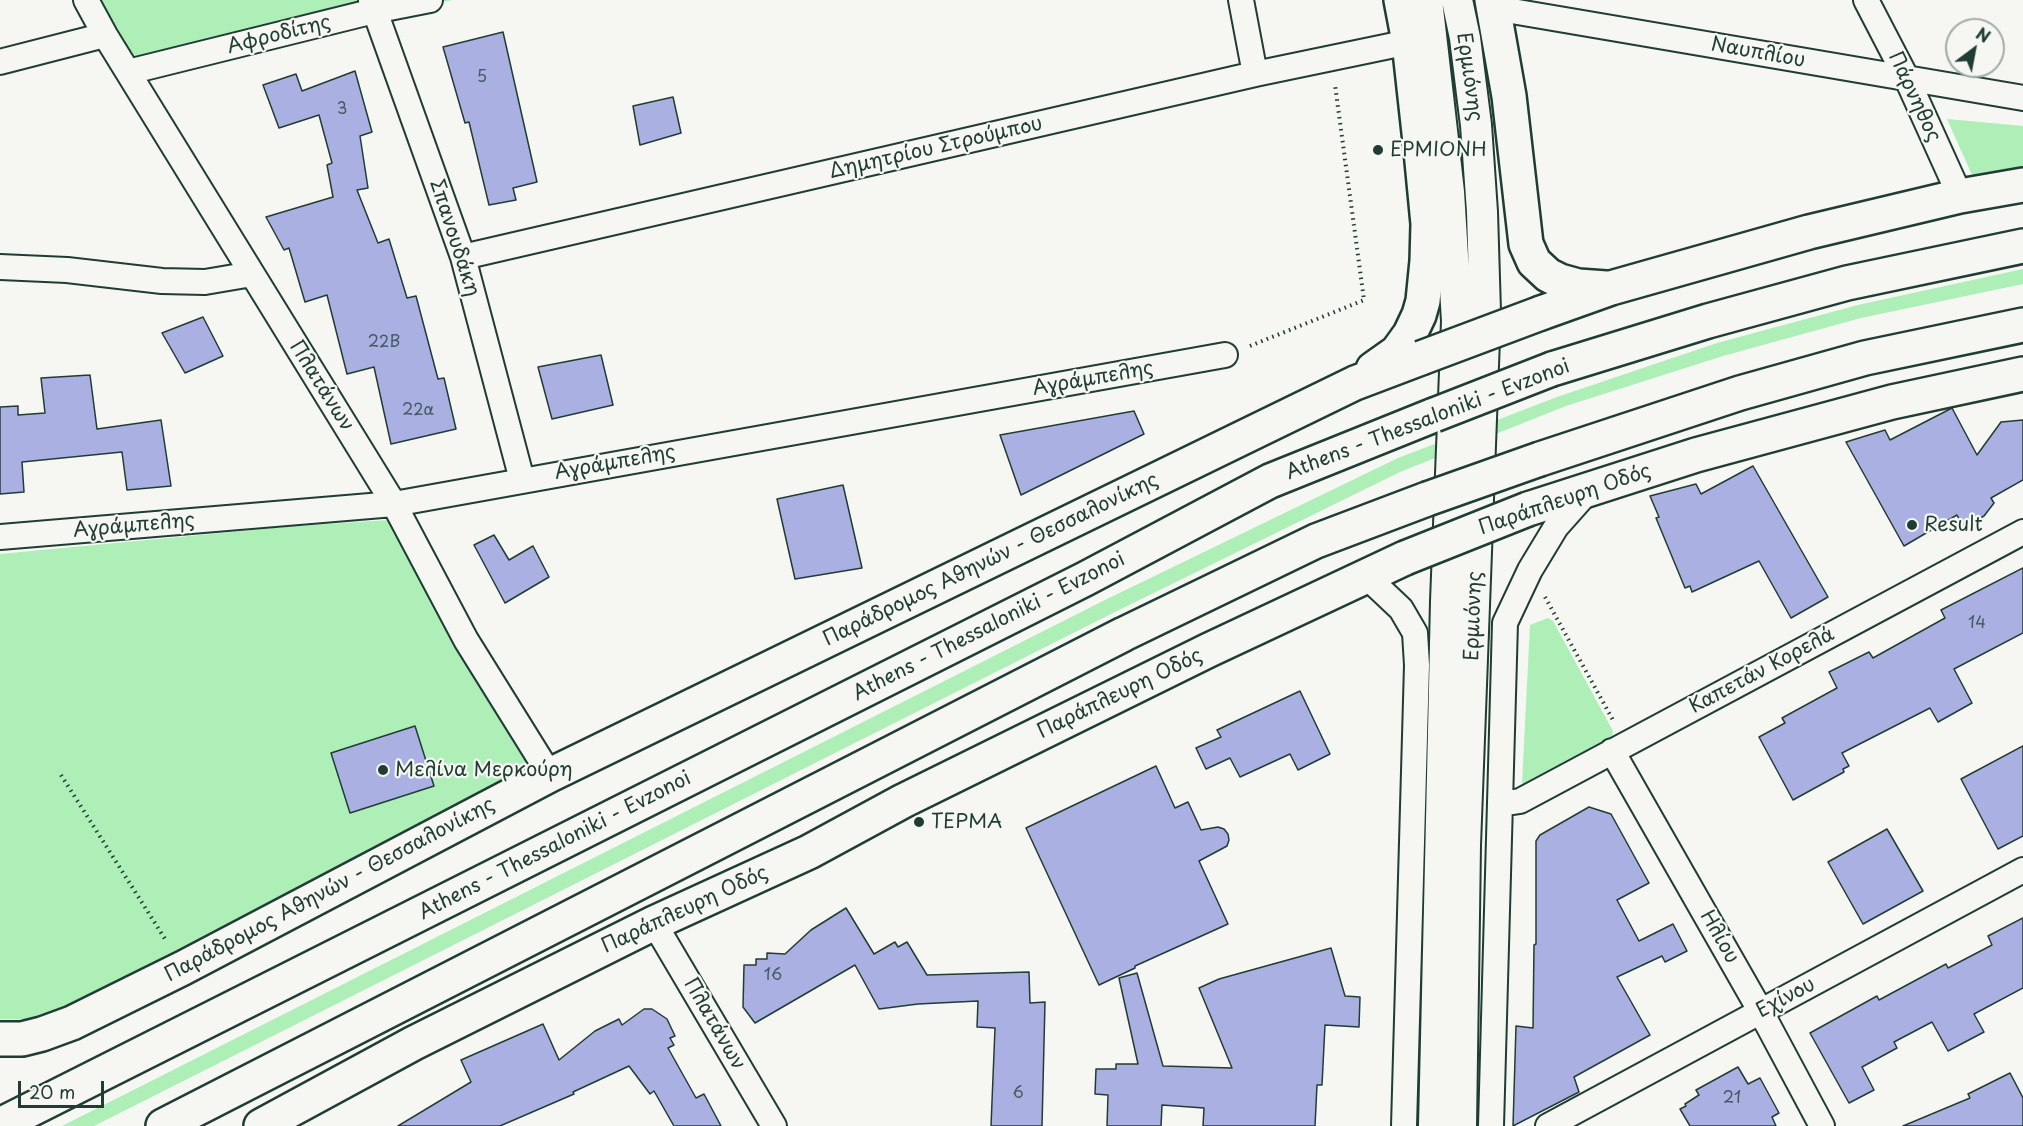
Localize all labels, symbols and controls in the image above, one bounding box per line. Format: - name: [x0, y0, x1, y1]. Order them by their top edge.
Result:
- street label: Αφροδίτης: [225, 11, 333, 59]
- north arrow: [1945, 18, 2005, 78]
- text: N: [1972, 21, 1995, 48]
- street label: Ερμιόνης: [1451, 31, 1487, 123]
- street label: Ναυπλίου: [1709, 33, 1807, 73]
- street label: Πάρνηθος: [1883, 48, 1945, 146]
- house number: 5: [477, 68, 487, 88]
- house number: 3: [337, 100, 347, 120]
- street label: Δημητρίου Στρούμπου: [827, 112, 1045, 184]
- place label: ΕΡΜΙΟΝΗ: [1390, 138, 1487, 162]
- marker: ΕΡΜΙΟΝΗ: [1371, 143, 1385, 157]
- street label: Σπανουδάκη: [424, 177, 484, 299]
- house number: 22Β: [368, 333, 400, 353]
- street label: Πλατάνων: [284, 336, 358, 436]
- street label: Athens - Thessaloniki - Evzonoi: [1283, 355, 1573, 485]
- street label: Αγράμπελης: [1031, 357, 1155, 401]
- house number: 22α: [402, 401, 434, 421]
- street label: Αγράμπελης: [553, 441, 677, 485]
- street label: Παράπλευρη Οδός: [1476, 459, 1654, 541]
- street label: Παράδρομος Αθηνών - Θεσσαλονίκης: [820, 468, 1162, 652]
- street label: Αγράμπελης: [72, 509, 196, 543]
- place label: Result: [1924, 513, 1983, 537]
- marker: Result: [1905, 518, 1919, 532]
- street label: Athens - Thessaloniki - Evzonoi: [849, 548, 1129, 706]
- street label: Ερμιόνης: [1460, 571, 1488, 661]
- house number: 14: [1968, 614, 1986, 634]
- street label: Καπετάν Κορελά: [1685, 623, 1839, 719]
- street label: Παράπλευρη Οδός: [1034, 644, 1206, 744]
- place label: Μελίνα Μερκούρη: [395, 758, 573, 782]
- marker: Μελίνα Μερκούρη: [376, 763, 390, 777]
- street label: Athens - Thessaloniki - Evzonoi: [415, 767, 695, 925]
- street label: Παράδρομος Αθηνών - Θεσσαλονίκης: [161, 793, 499, 987]
- place label: ΤΕΡΜΑ: [931, 810, 1002, 834]
- marker: ΤΕΡΜΑ: [912, 815, 926, 829]
- street label: Παράπλευρη Οδός: [598, 861, 772, 959]
- street label: Ηλίου: [1694, 906, 1744, 968]
- house number: 16: [764, 966, 782, 986]
- street label: Πλατάνων: [678, 973, 750, 1075]
- street label: Εχίνου: [1753, 973, 1819, 1023]
- scale bar: [21, 1069, 106, 1107]
- text: 20 m: [29, 1078, 75, 1105]
- house number: 6: [1012, 1084, 1024, 1104]
- house number: 21: [1723, 1089, 1741, 1109]

